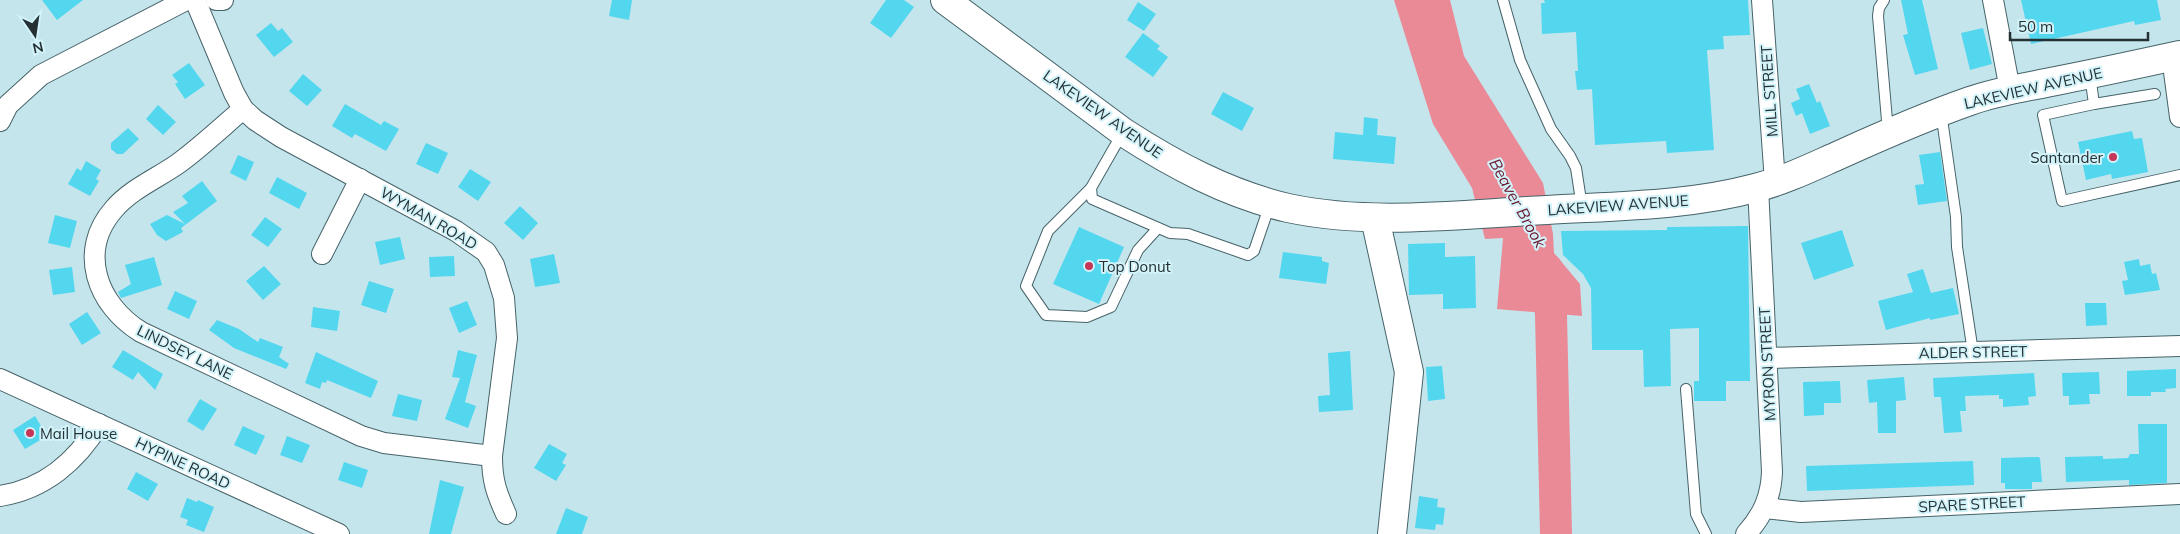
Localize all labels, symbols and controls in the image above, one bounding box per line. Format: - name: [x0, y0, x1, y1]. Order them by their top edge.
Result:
- north arrow: [10, 10, 60, 60]
- scale bar: [2010, 10, 2148, 42]
- text: 50 m: [2018, 17, 2053, 36]
- text: N: [31, 38, 45, 58]
- street label: MILL STREET: [1756, 44, 1782, 138]
- street label: LAKEVIEW AVENUE: [1962, 63, 2104, 113]
- street label: LAKEVIEW AVENUE: [1040, 66, 1166, 162]
- place label: Santander: [2030, 148, 2104, 167]
- marker: Santander: [2107, 151, 2119, 163]
- water label: Beaver Brook: [1485, 155, 1551, 252]
- street label: WYMAN ROAD: [377, 183, 481, 253]
- street label: LAKEVIEW AVENUE: [1547, 191, 1689, 219]
- place label: Top Donut: [1099, 257, 1171, 276]
- marker: Top Donut: [1083, 260, 1095, 272]
- street label: MYRON STREET: [1755, 306, 1779, 422]
- street label: LINDSEY LANE: [134, 321, 236, 384]
- street label: ALDER STREET: [1919, 342, 2027, 362]
- place label: Mail House: [40, 424, 117, 443]
- marker: Mail House: [24, 427, 36, 439]
- street label: HYPINE ROAD: [133, 433, 233, 493]
- street label: SPARE STREET: [1918, 492, 2026, 516]

